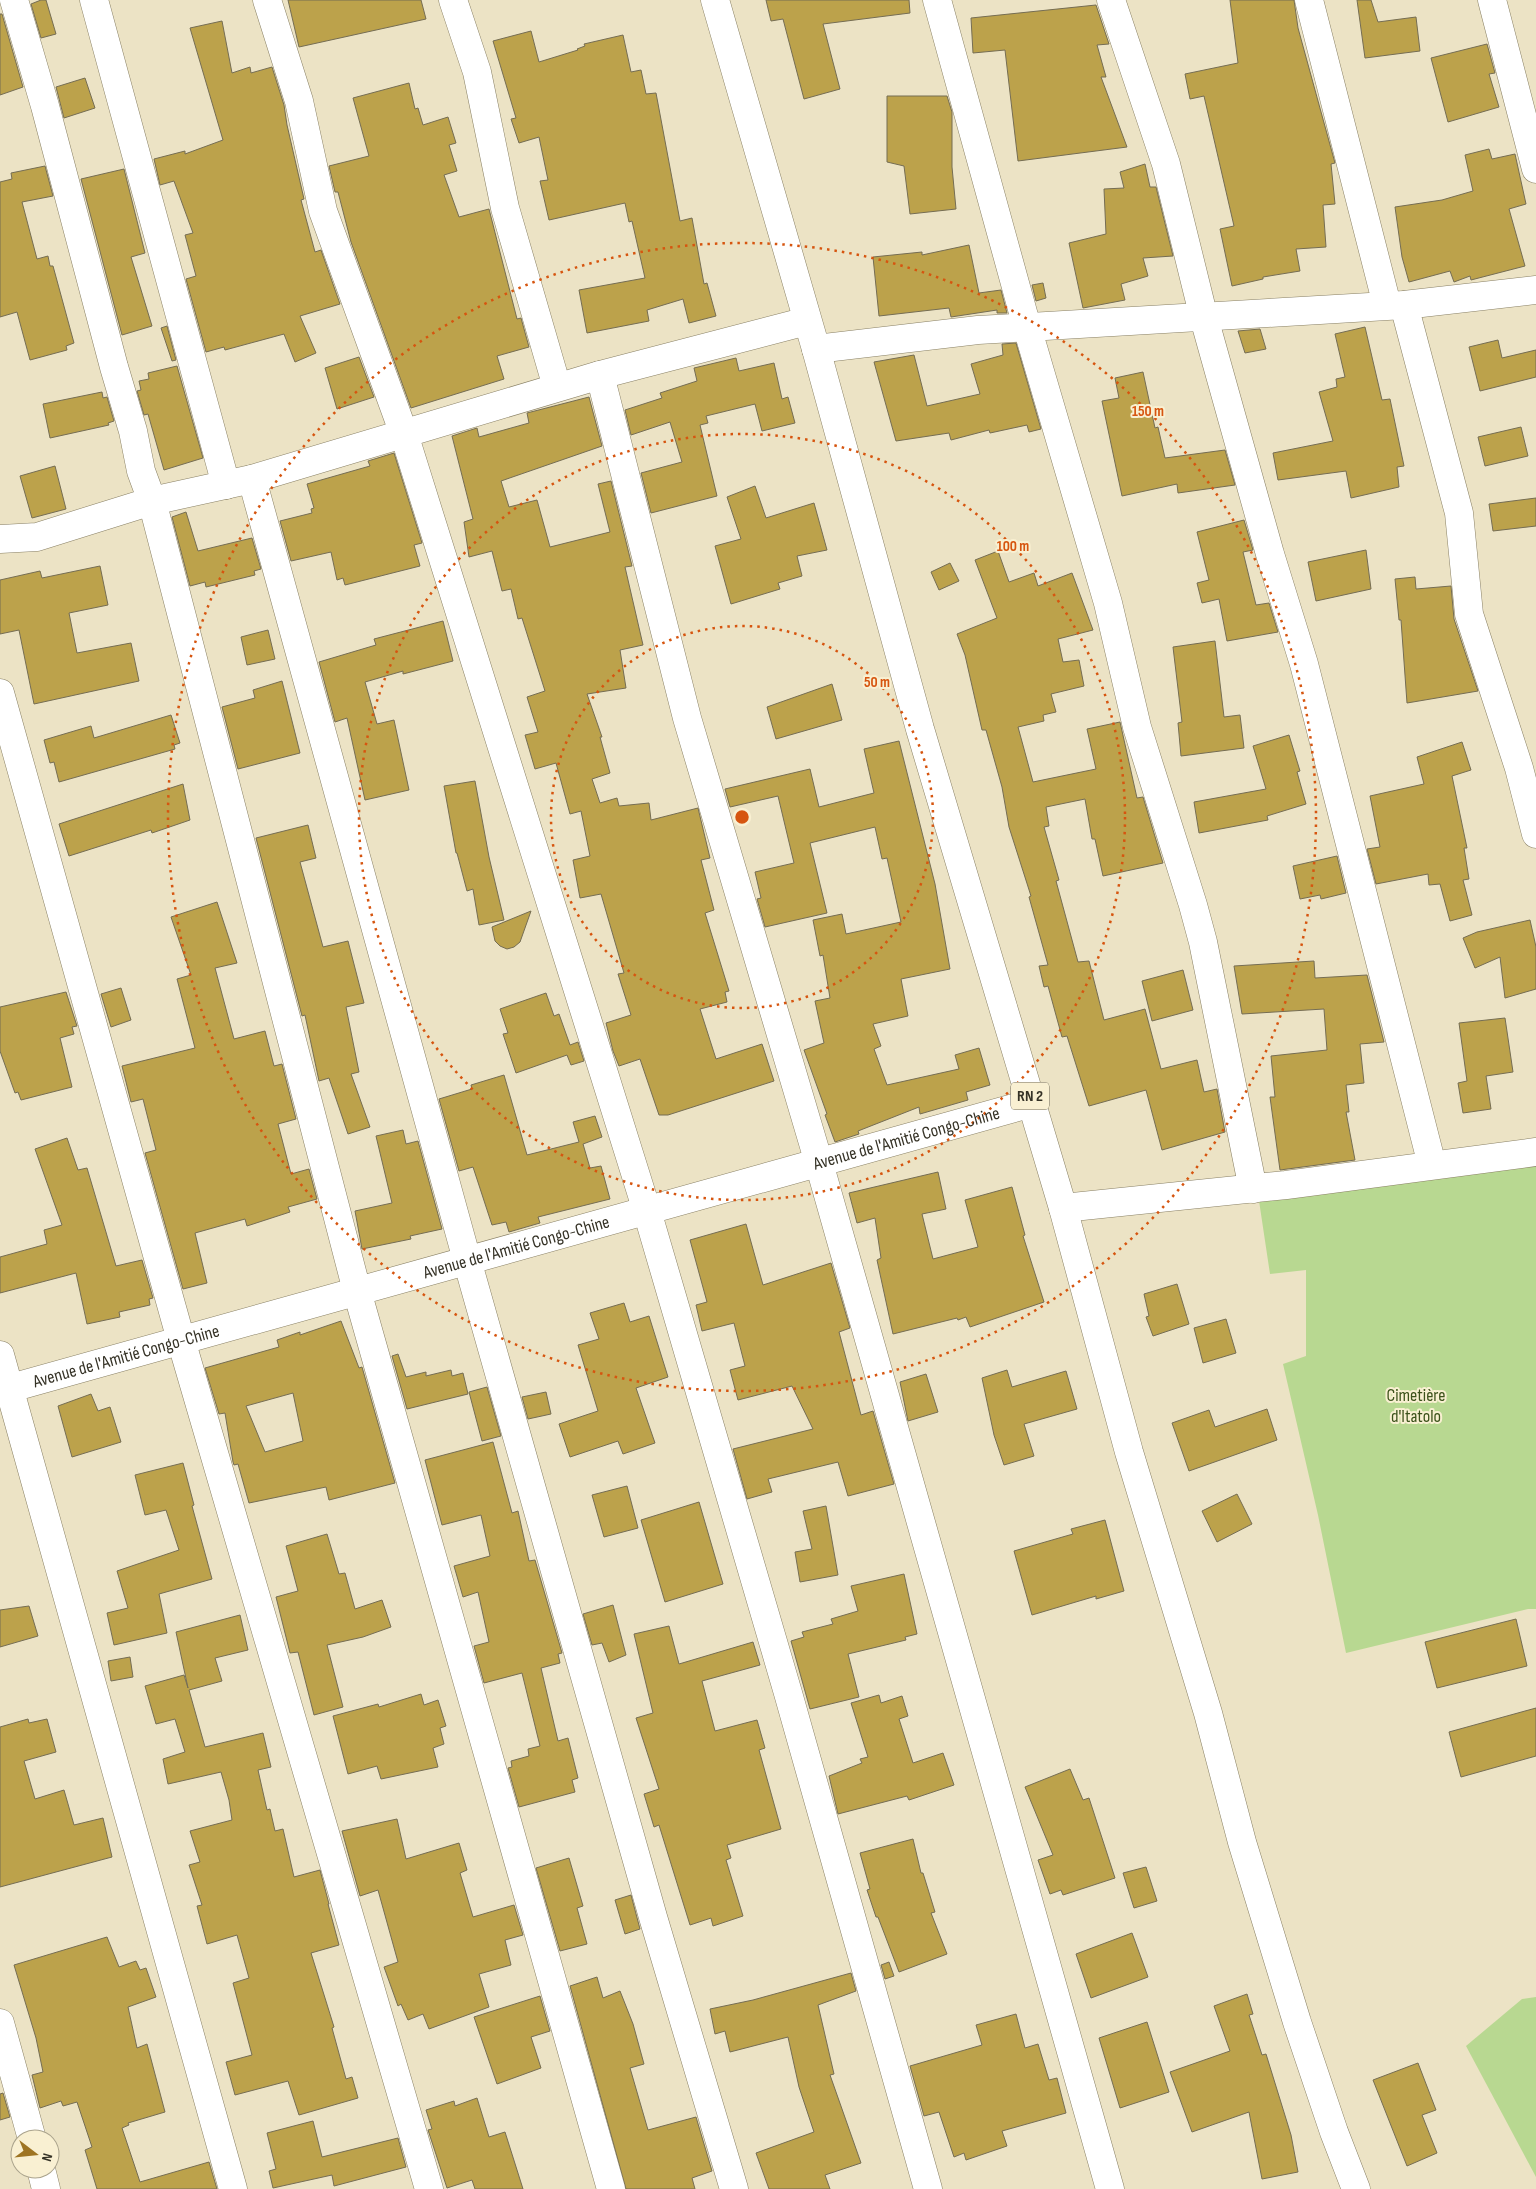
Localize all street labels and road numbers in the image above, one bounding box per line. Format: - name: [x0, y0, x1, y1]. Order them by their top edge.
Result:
- road number: RN 2: [1011, 1082, 1049, 1110]
- street label: Avenue de l'Amitié Congo-Chine: [810, 1102, 1002, 1174]
- street label: Avenue de l'Amitié Congo-Chine: [420, 1211, 612, 1283]
- street label: Avenue de l'Amitié Congo-Chine: [30, 1320, 222, 1392]

